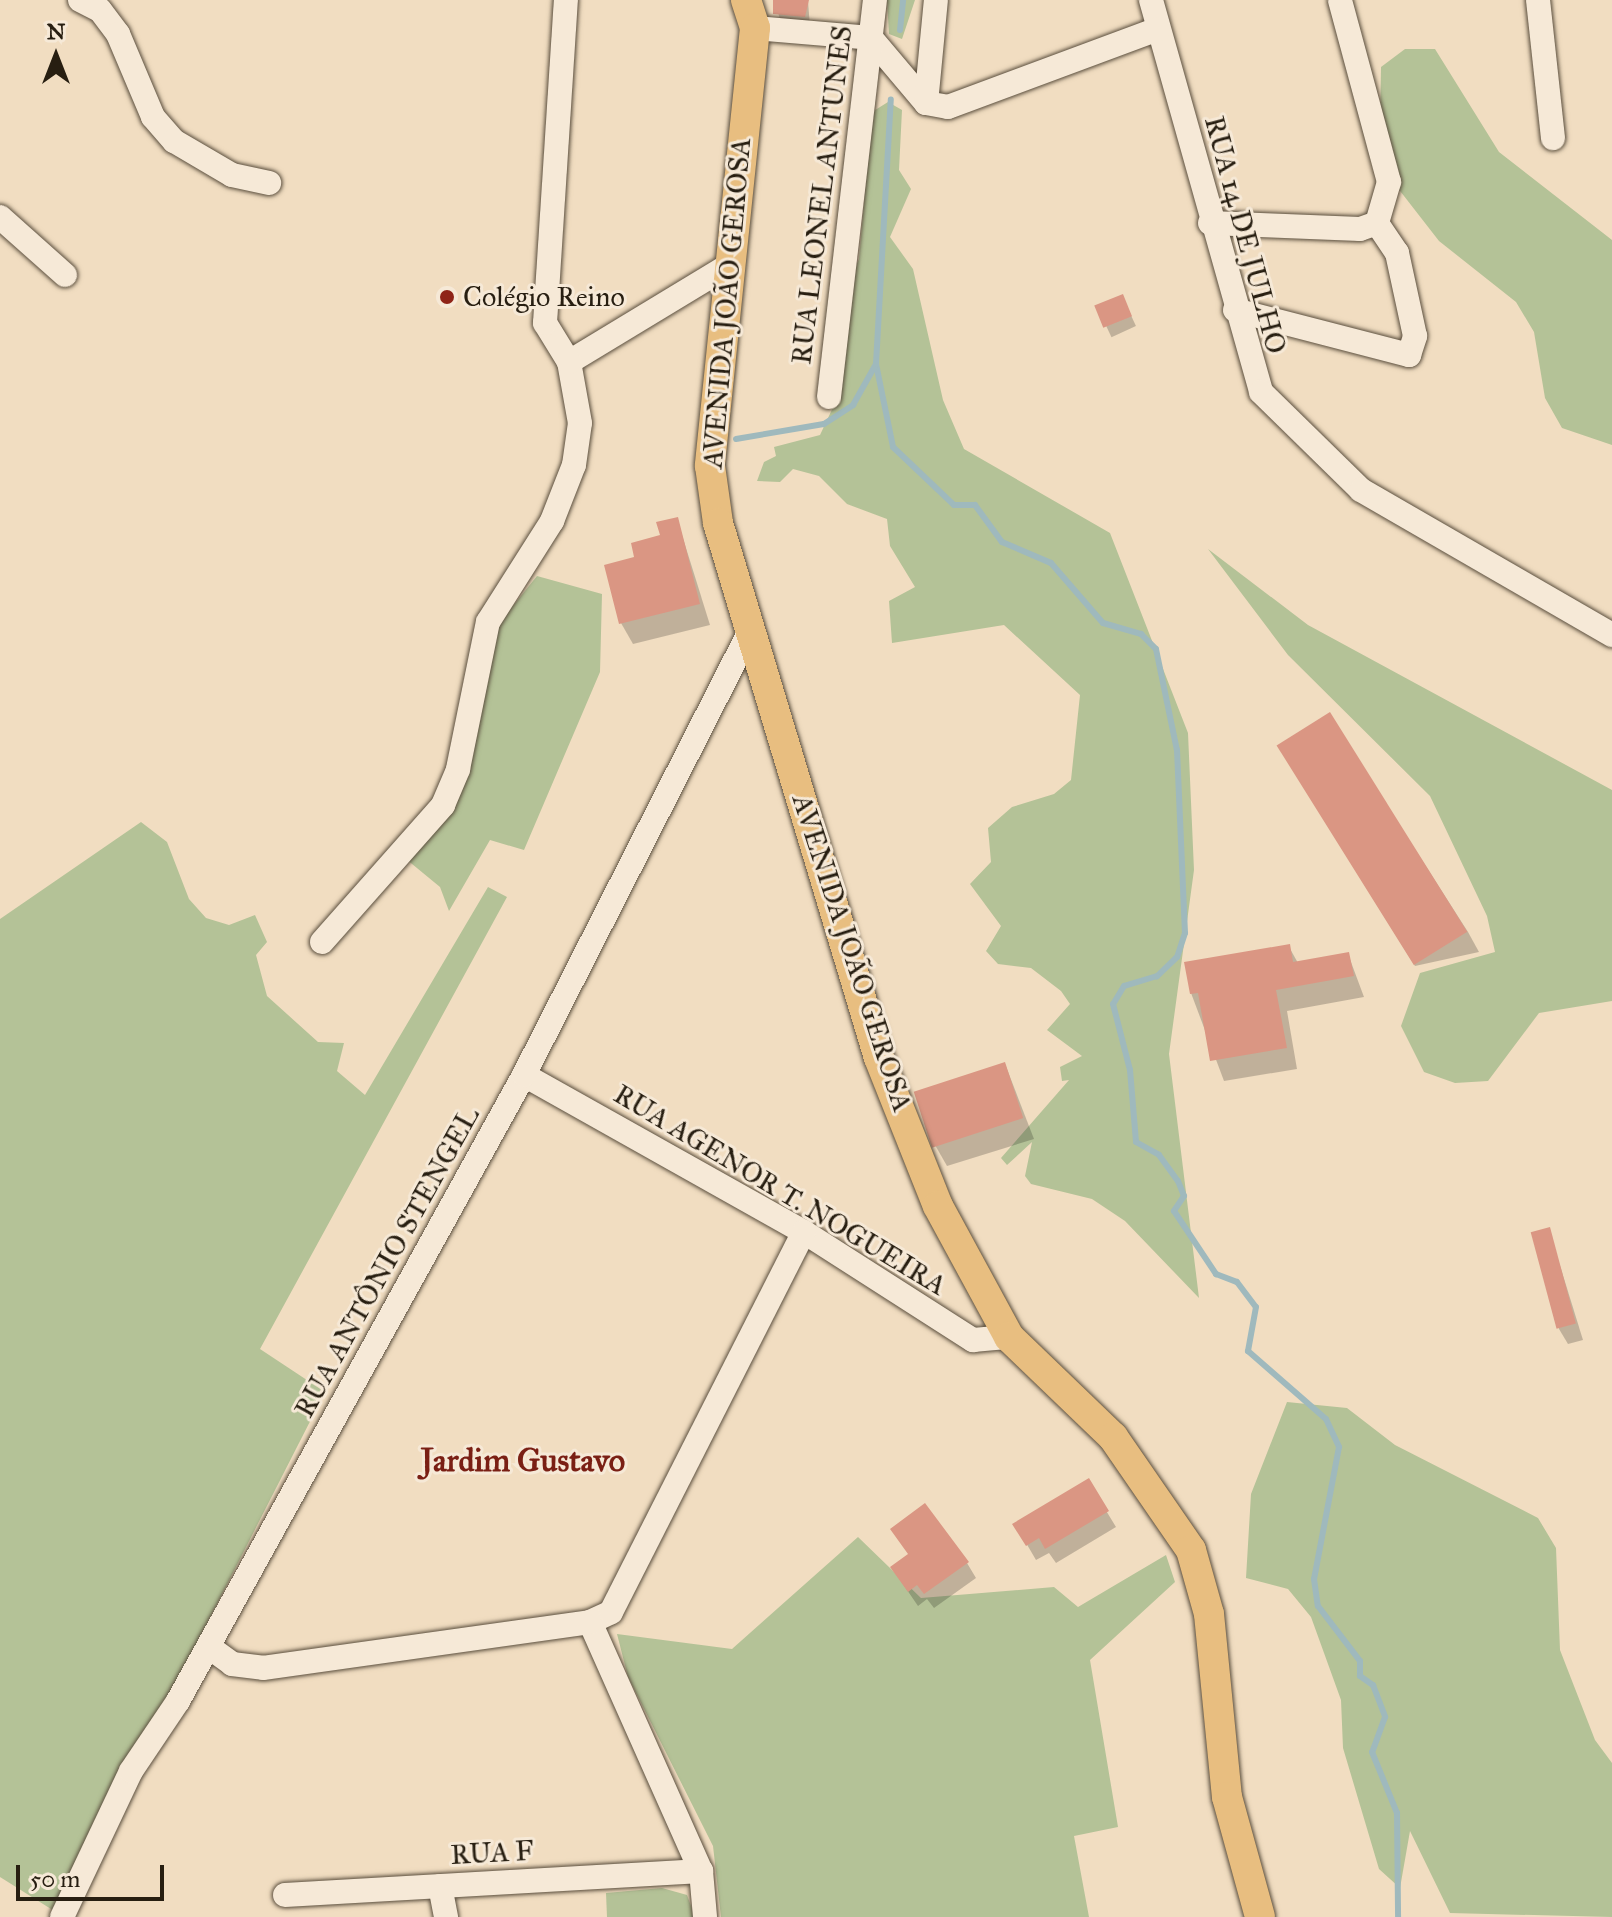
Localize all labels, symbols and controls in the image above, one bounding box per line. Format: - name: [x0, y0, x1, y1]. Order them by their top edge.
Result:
- north arrow: [16, 16, 96, 96]
- text: N: [47, 18, 65, 45]
- street label: RUA LEONEL ANTUNES: [785, 24, 859, 366]
- street label: RUA 14 DE JULHO: [1197, 112, 1293, 358]
- street label: AVENIDA JOÃO GEROSA: [696, 136, 758, 470]
- place label: Colégio Reino: [463, 280, 625, 314]
- marker: Colégio Reino: [438, 288, 456, 306]
- street label: AVENIDA JOÃO GEROSA: [785, 790, 919, 1116]
- street label: RUA AGENOR T. NOGUEIRA: [608, 1077, 952, 1303]
- street label: RUA ANTÔNIO STENGEL: [287, 1101, 487, 1423]
- district label: Jardim Gustavo: [421, 1442, 625, 1480]
- street label: RUA F: [450, 1834, 534, 1872]
- scale bar: [20, 1849, 168, 1899]
- text: 50 m: [30, 1864, 80, 1894]

